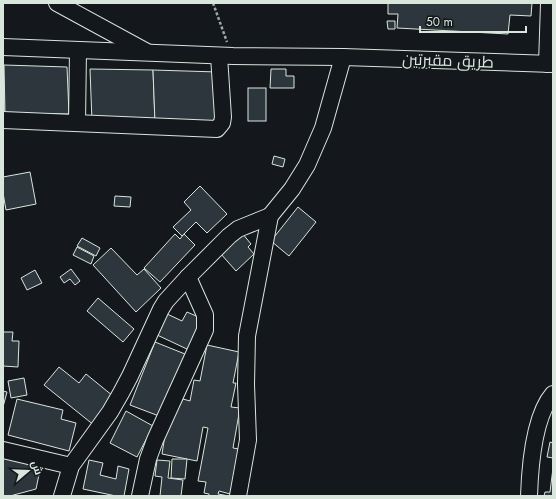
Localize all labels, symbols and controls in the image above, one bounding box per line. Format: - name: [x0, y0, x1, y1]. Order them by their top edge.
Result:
- scale bar: [420, 8, 526, 34]
- text: 50 m: [426, 13, 453, 31]
- street label: طريق مقبرتين: [402, 47, 494, 74]
- north arrow: [8, 451, 48, 491]
- text: ش: [28, 458, 47, 477]

